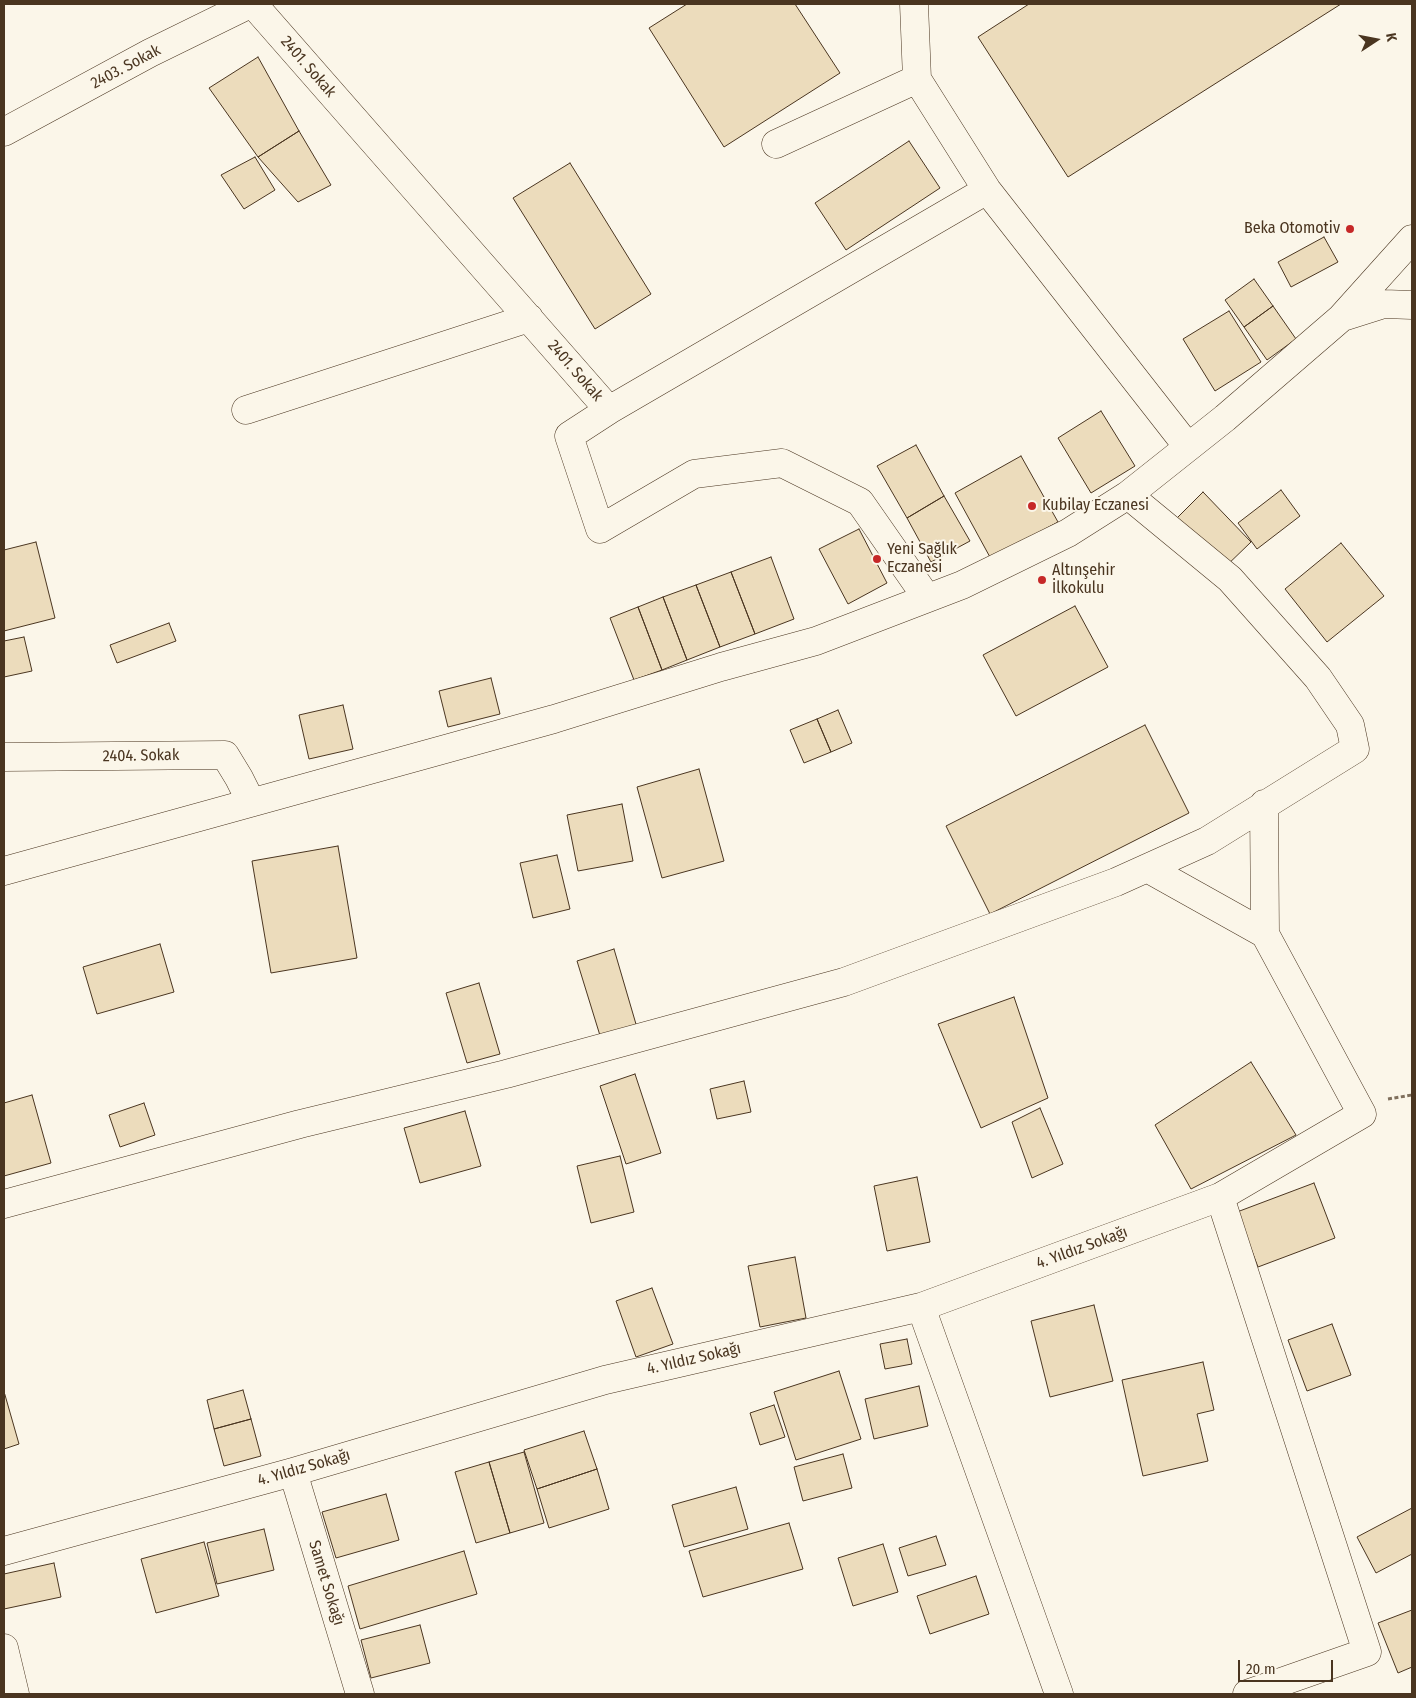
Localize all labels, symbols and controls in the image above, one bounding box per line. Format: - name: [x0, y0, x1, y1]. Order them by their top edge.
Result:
- north arrow: [1351, 15, 1401, 65]
- text: K: [1382, 31, 1400, 43]
- street label: 2401. Sokak: [276, 33, 340, 101]
- street label: 2403. Sokak: [88, 41, 164, 93]
- place label: Beka Otomotiv: [1244, 219, 1340, 239]
- marker: Beka Otomotiv: [1344, 223, 1356, 235]
- street label: 2401. Sokak: [543, 337, 607, 405]
- place label: Kubilay Eczanesi: [1042, 496, 1149, 516]
- marker: Kubilay Eczanesi: [1026, 500, 1038, 512]
- place label: Yeni Sağlık Eczanesi: [887, 540, 957, 578]
- marker: Yeni Sağlık Eczanesi: [871, 553, 883, 565]
- place label: Altınşehir İlkokulu: [1052, 561, 1115, 599]
- marker: Altınşehir İlkokulu: [1036, 574, 1048, 586]
- street label: 2404. Sokak: [103, 746, 179, 766]
- street label: 4. Yıldız Sokağı: [1034, 1223, 1130, 1273]
- street label: 4. Yıldız Sokağı: [645, 1339, 743, 1379]
- street label: 4. Yıldız Sokağı: [255, 1446, 353, 1490]
- street label: Samet Sokağı: [304, 1538, 348, 1628]
- scale bar: [1241, 1650, 1336, 1682]
- text: 20 m: [1246, 1660, 1276, 1678]

